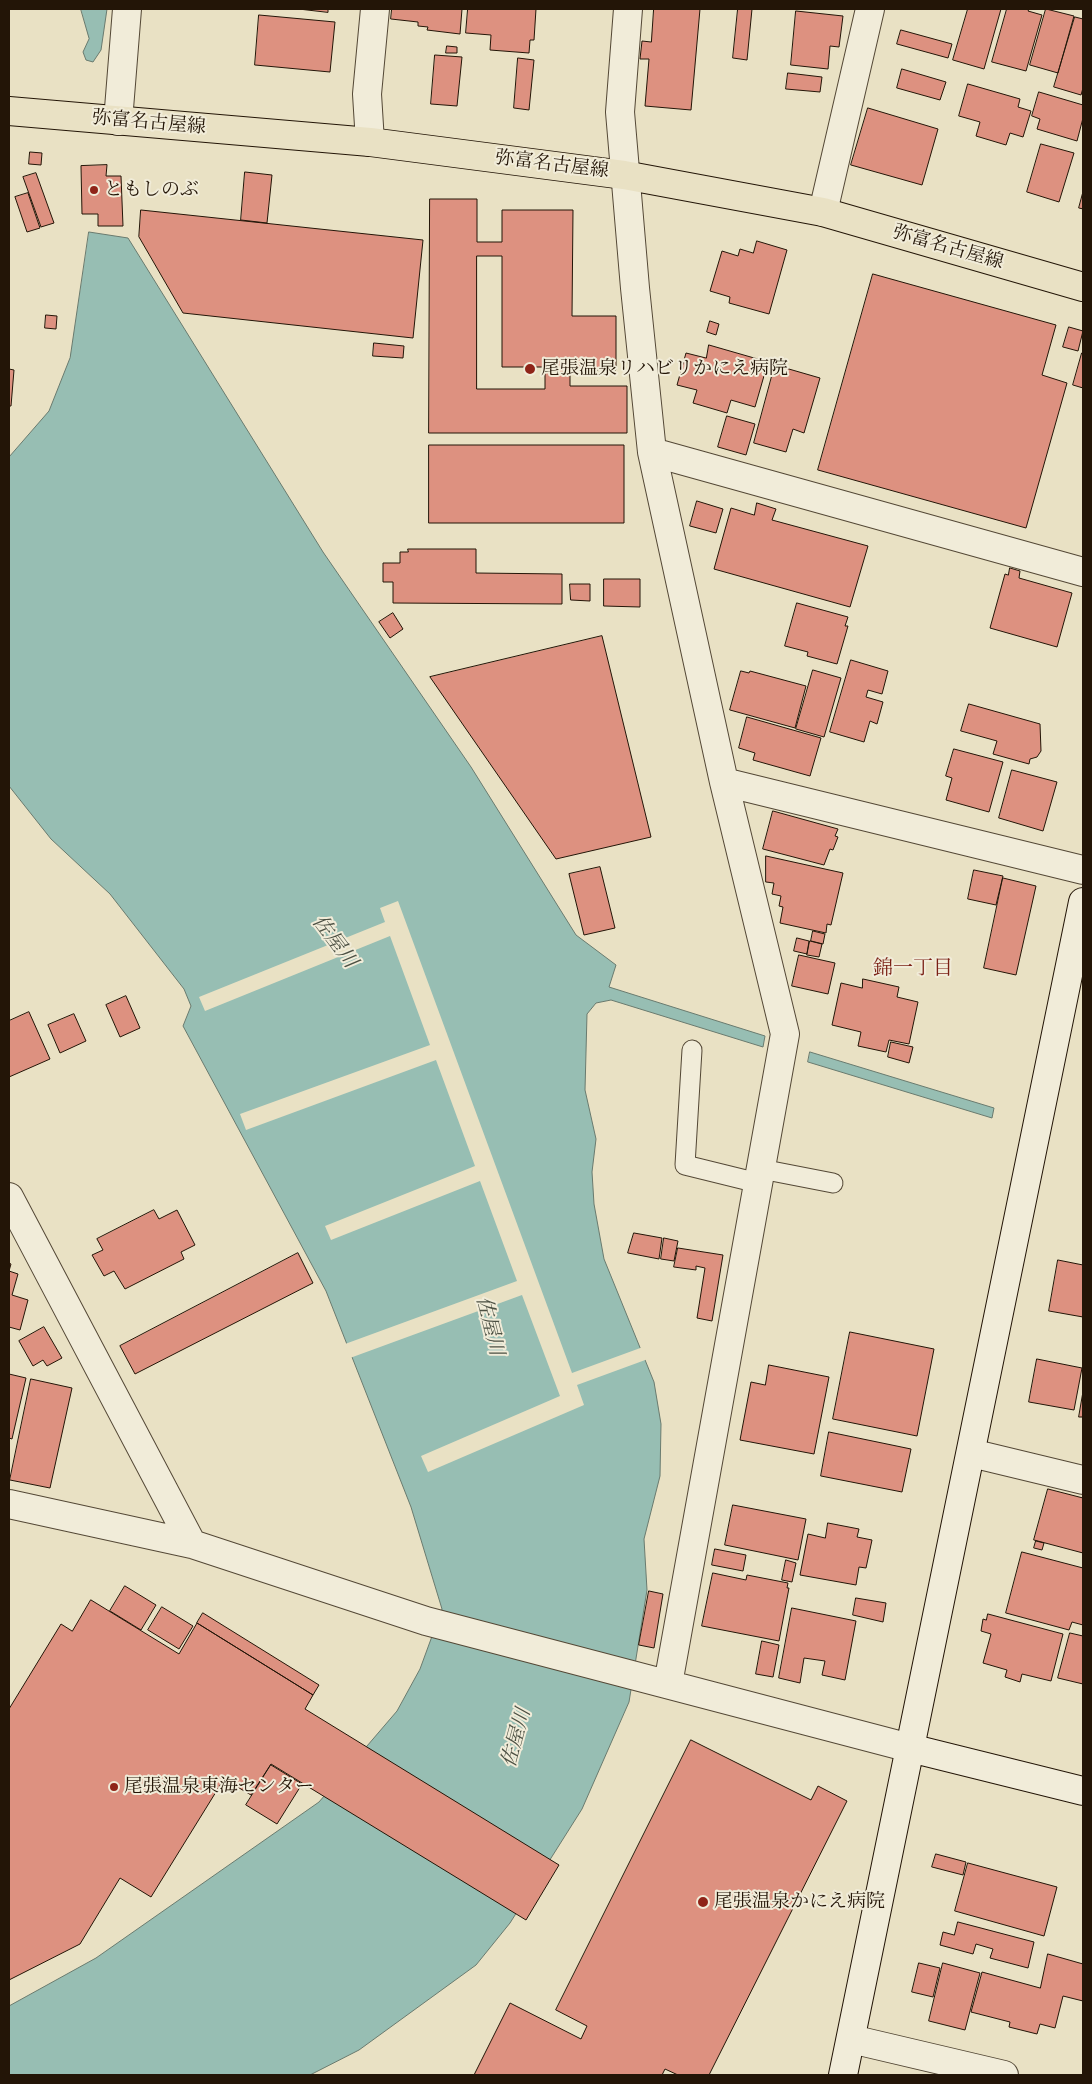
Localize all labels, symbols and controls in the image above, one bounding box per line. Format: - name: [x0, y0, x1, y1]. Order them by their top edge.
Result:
- street label: 弥富名古屋線: [91, 107, 207, 139]
- street label: 弥富名古屋線: [494, 147, 610, 183]
- place label: ともしのぶ: [104, 179, 199, 201]
- marker: ともしのぶ: [88, 184, 100, 196]
- street label: 弥富名古屋線: [890, 221, 1006, 275]
- place label: 尾張温泉リハビリかにえ病院: [541, 358, 788, 380]
- marker: 尾張温泉リハビリかにえ病院: [523, 362, 537, 376]
- water label: 佐屋川: [306, 911, 362, 973]
- district label: 錦一丁目: [873, 957, 953, 981]
- water label: 佐屋川: [470, 1294, 508, 1358]
- water label: 佐屋川: [498, 1706, 536, 1770]
- place label: 尾張温泉東海センター: [124, 1776, 314, 1798]
- marker: 尾張温泉東海センター: [108, 1781, 120, 1793]
- place label: 尾張温泉かにえ病院: [714, 1891, 885, 1913]
- marker: 尾張温泉かにえ病院: [696, 1895, 710, 1909]

